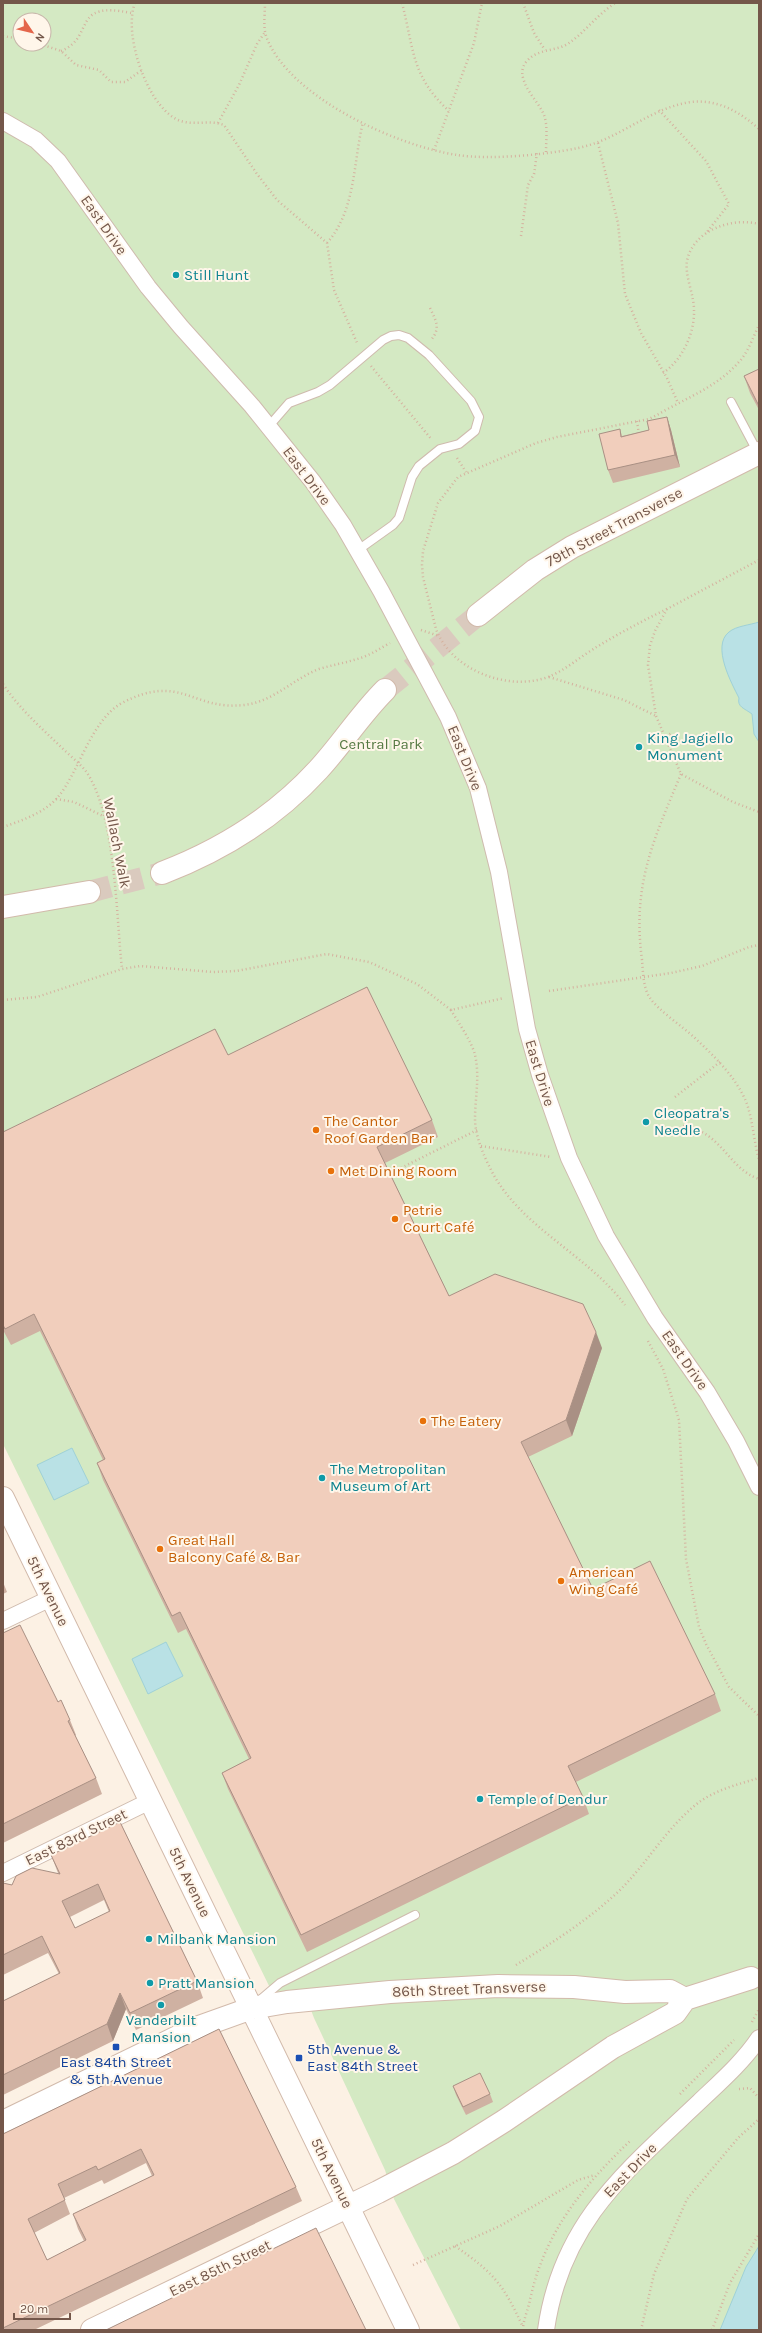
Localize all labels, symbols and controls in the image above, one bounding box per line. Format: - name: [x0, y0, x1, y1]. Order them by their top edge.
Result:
- north arrow: [12, 12, 52, 52]
- text: N: [32, 30, 47, 44]
- street label: East Drive: [77, 192, 131, 258]
- place label: Still Hunt: [184, 266, 249, 284]
- marker: Still Hunt: [171, 270, 181, 280]
- street label: East Drive: [279, 443, 335, 509]
- street label: 79th Street Transverse: [543, 483, 685, 571]
- street label: East Drive: [444, 723, 486, 793]
- place label: King Jagiello Monument: [647, 729, 733, 764]
- park label: Central Park: [339, 735, 423, 753]
- marker: King Jagiello Monument: [634, 742, 644, 752]
- street label: Wallach Walk: [99, 796, 135, 890]
- street label: East Drive: [521, 1037, 559, 1109]
- place label: Cleopatra's Needle: [654, 1104, 730, 1139]
- place label: The Cantor Roof Garden Bar: [324, 1112, 434, 1147]
- marker: Cleopatra's Needle: [641, 1117, 651, 1127]
- marker: The Cantor Roof Garden Bar: [311, 1125, 321, 1135]
- place label: Met Dining Room: [339, 1162, 457, 1180]
- marker: Met Dining Room: [326, 1166, 336, 1176]
- place label: Petrie Court Café: [403, 1201, 474, 1236]
- marker: Petrie Court Café: [390, 1214, 400, 1224]
- street label: East Drive: [658, 1327, 712, 1393]
- place label: The Eatery: [431, 1412, 501, 1430]
- marker: The Eatery: [418, 1416, 428, 1426]
- place label: The Metropolitan Museum of Art: [330, 1460, 446, 1495]
- marker: The Metropolitan Museum of Art: [317, 1473, 327, 1483]
- place label: Great Hall Balcony Café & Bar: [168, 1531, 300, 1566]
- marker: Great Hall Balcony Café & Bar: [155, 1544, 165, 1554]
- street label: 5th Avenue: [23, 1553, 73, 1629]
- place label: American Wing Café: [569, 1563, 638, 1598]
- marker: American Wing Café: [556, 1576, 566, 1586]
- place label: Temple of Dendur: [488, 1790, 608, 1808]
- marker: Temple of Dendur: [475, 1794, 485, 1804]
- street label: East 83rd Street: [22, 1804, 130, 1869]
- street label: 5th Avenue: [165, 1844, 215, 1920]
- place label: Milbank Mansion: [157, 1930, 276, 1948]
- marker: Milbank Mansion: [144, 1934, 154, 1944]
- place label: Pratt Mansion: [158, 1974, 254, 1992]
- street label: 86th Street Transverse: [392, 1977, 546, 2001]
- marker: Pratt Mansion: [145, 1978, 155, 1988]
- marker: Vanderbilt Mansion: [156, 2000, 166, 2010]
- place label: Vanderbilt Mansion: [126, 2011, 197, 2046]
- place label: 5th Avenue & East 84th Street: [307, 2040, 418, 2075]
- marker: East 84th Street & 5th Avenue: [111, 2042, 121, 2052]
- place label: East 84th Street & 5th Avenue: [61, 2053, 172, 2088]
- marker: 5th Avenue & East 84th Street: [294, 2053, 304, 2063]
- street label: 5th Avenue: [307, 2135, 357, 2211]
- street label: East Drive: [600, 2139, 660, 2201]
- street label: East 85th Street: [166, 2235, 274, 2300]
- scale bar: [14, 2295, 70, 2321]
- text: 20 m: [20, 2302, 48, 2316]

